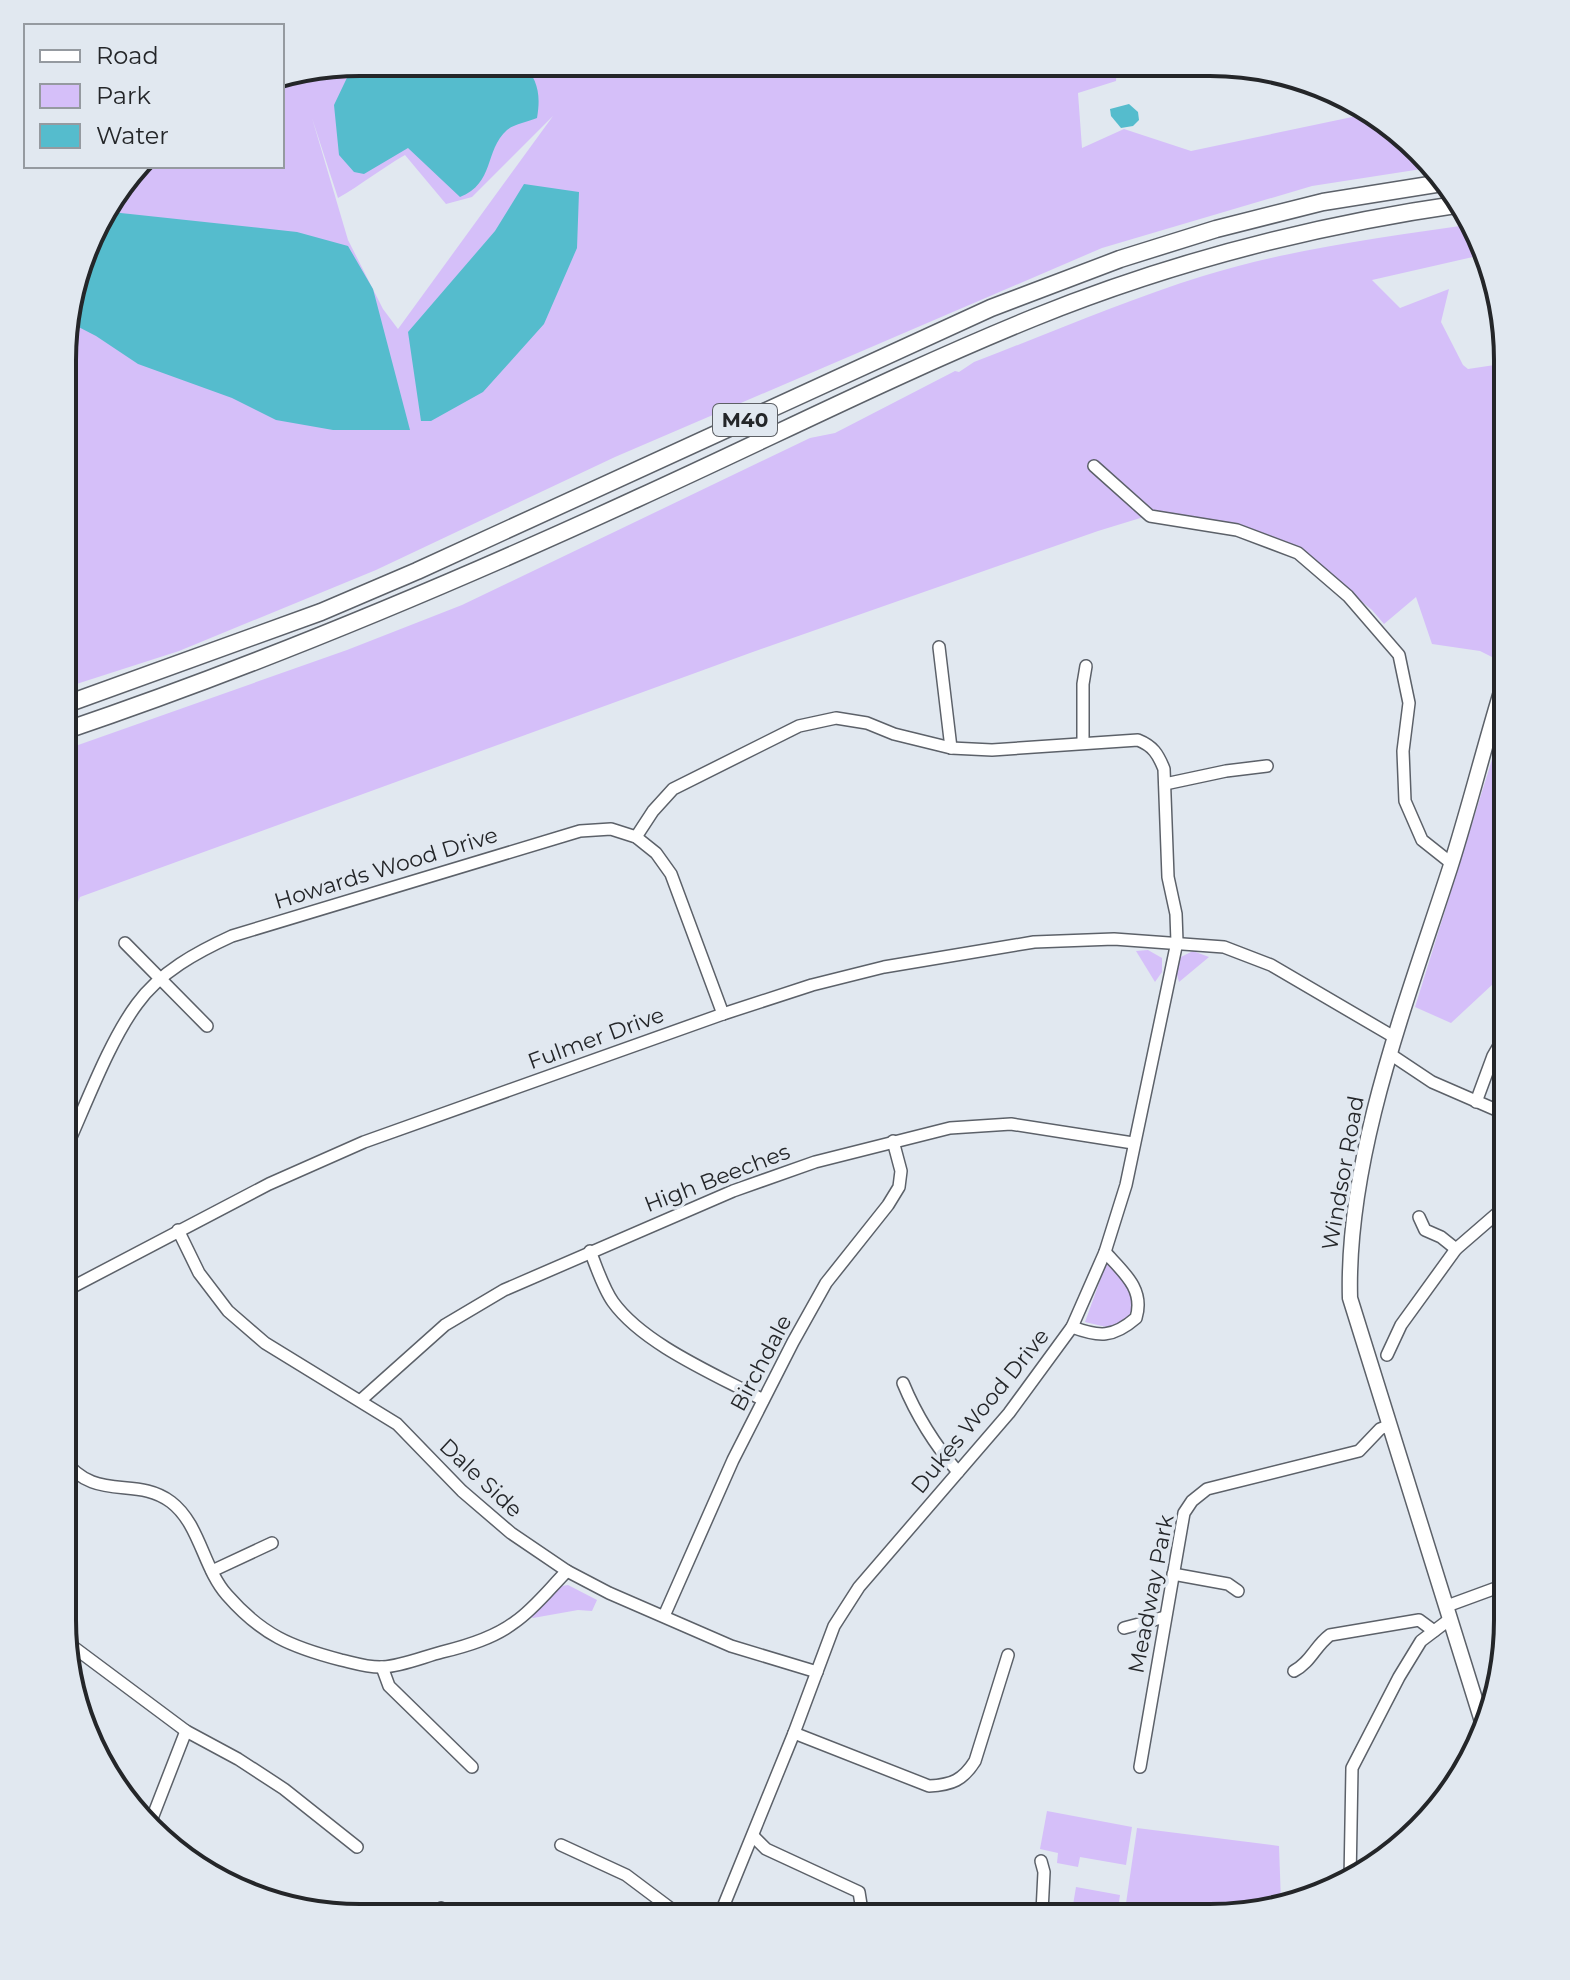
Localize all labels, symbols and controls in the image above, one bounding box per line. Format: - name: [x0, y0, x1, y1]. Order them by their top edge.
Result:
- legend: [24, 24, 284, 168]
- text: Road: [96, 41, 159, 70]
- text: Park: [96, 81, 151, 110]
- text: Water: [96, 121, 169, 150]
- road number: M40: [713, 404, 777, 436]
- street label: Howards Wood Drive: [271, 821, 501, 915]
- street label: Fulmer Drive: [524, 1001, 668, 1075]
- street label: Windsor Road: [1316, 1094, 1370, 1252]
- street label: High Beeches: [640, 1138, 794, 1218]
- street label: Birchdale: [724, 1310, 798, 1416]
- street label: Dukes Wood Drive: [905, 1323, 1055, 1499]
- street label: Dale Side: [434, 1433, 528, 1523]
- street label: Meadway Park: [1122, 1511, 1180, 1676]

